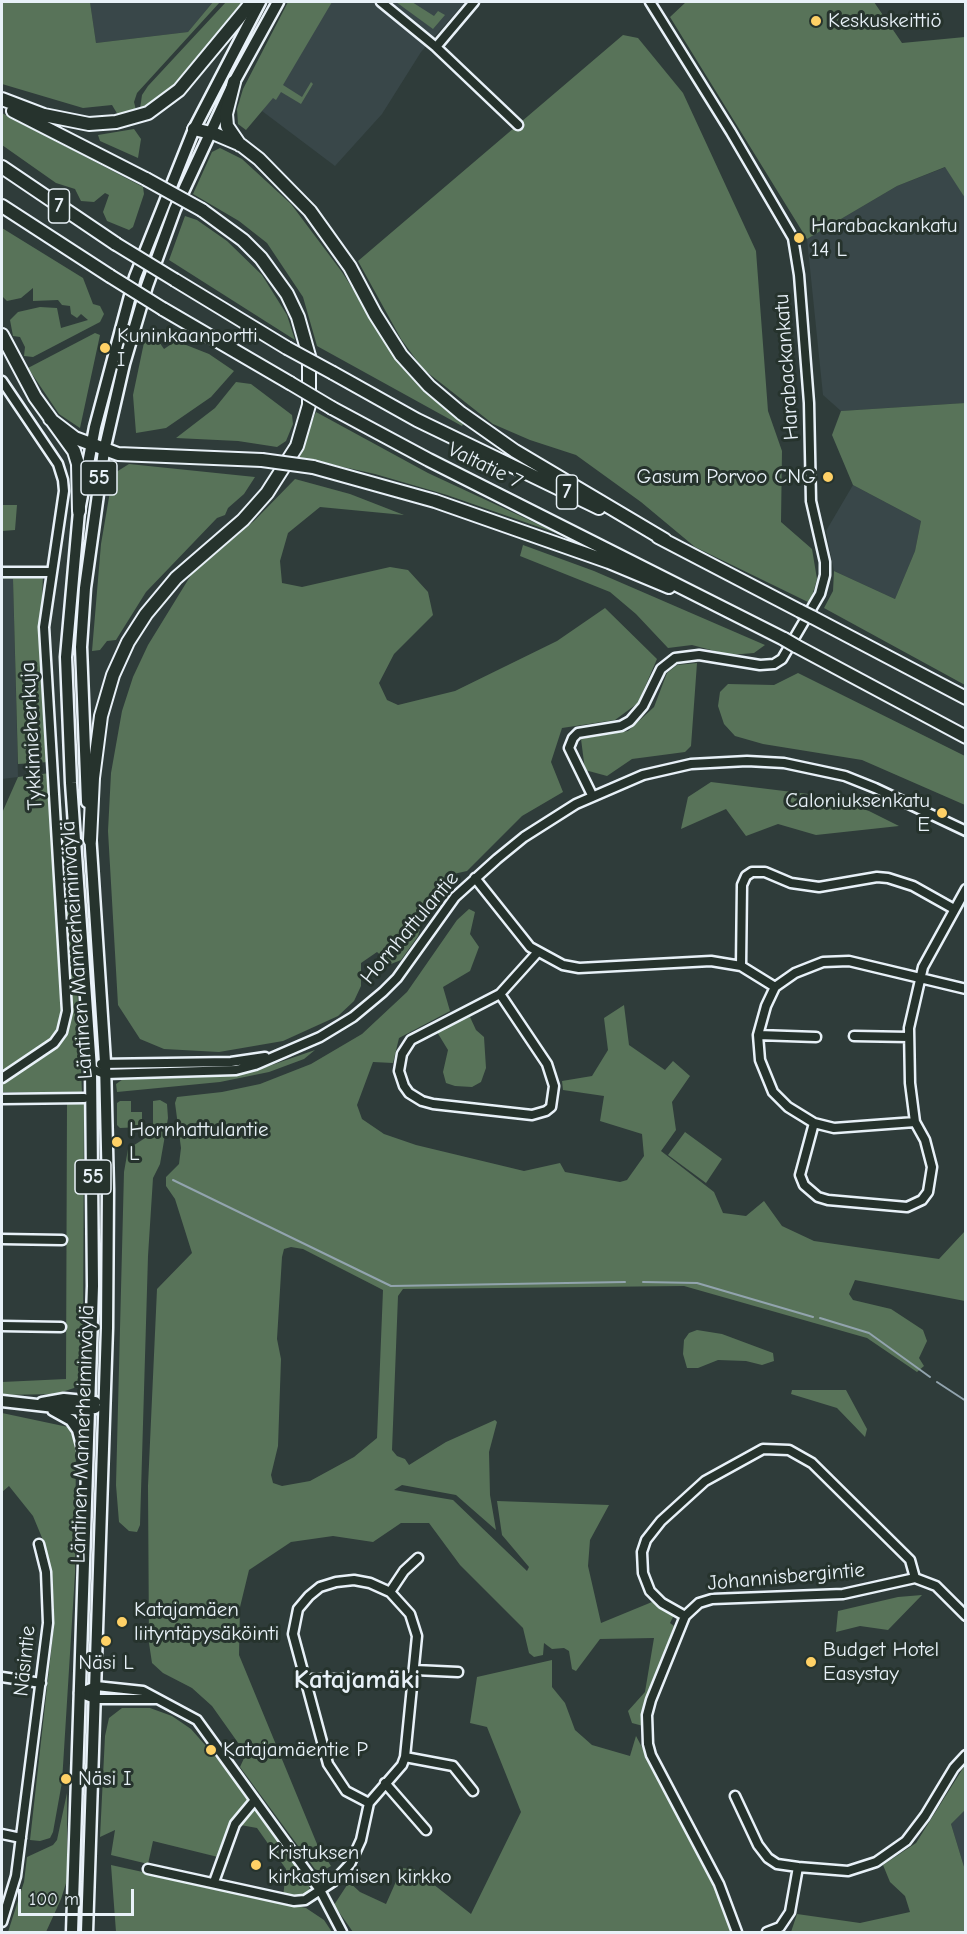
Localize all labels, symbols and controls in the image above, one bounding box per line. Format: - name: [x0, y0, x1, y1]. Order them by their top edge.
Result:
- place label: Keskuskeittiö: [828, 8, 942, 34]
- marker: Keskuskeittiö: [809, 14, 823, 28]
- road number: 7: [48, 189, 70, 223]
- place label: Harabackankatu 14 L: [811, 213, 957, 263]
- marker: Harabackankatu 14 L: [792, 231, 806, 245]
- street label: Harabackankatu: [769, 293, 805, 441]
- place label: Kuninkaanportti I: [117, 323, 258, 373]
- marker: Kuninkaanportti I: [98, 341, 112, 355]
- street label: Valtatie 7: [444, 437, 526, 495]
- road number: 55: [81, 461, 117, 495]
- place label: Gasum Porvoo CNG: [637, 464, 816, 490]
- marker: Gasum Porvoo CNG: [821, 470, 835, 484]
- road number: 7: [556, 475, 578, 509]
- street label: Tykkimiehenkuja: [16, 661, 48, 811]
- place label: Caloniuksenkatu E: [785, 788, 930, 838]
- marker: Caloniuksenkatu E: [935, 806, 949, 820]
- street label: Läntinen Mannerheiminväylä: [55, 820, 99, 1080]
- street label: Hornhattulantie: [356, 867, 464, 989]
- place label: Hornhattulantie L: [129, 1117, 268, 1167]
- marker: Hornhattulantie L: [110, 1135, 124, 1149]
- road number: 55: [75, 1160, 111, 1194]
- street label: Läntinen Mannerheiminväylä: [66, 1304, 100, 1564]
- street label: Johannisbergintie: [706, 1558, 866, 1596]
- place label: Katajamäen liityntäpysäköinti: [134, 1597, 279, 1647]
- marker: Katajamäen liityntäpysäköinti: [115, 1615, 129, 1629]
- street label: Näsintie: [9, 1624, 41, 1698]
- marker: Näsi L: [99, 1634, 113, 1648]
- place label: Budget Hotel Easystay: [823, 1637, 939, 1687]
- place label: Näsi L: [78, 1650, 134, 1676]
- marker: Budget Hotel Easystay: [804, 1655, 818, 1669]
- district label: Katajamäki: [294, 1664, 420, 1696]
- place label: Katajamäentie P: [223, 1737, 368, 1763]
- marker: Katajamäentie P: [204, 1743, 218, 1757]
- place label: Näsi I: [78, 1766, 131, 1792]
- marker: Näsi I: [59, 1772, 73, 1786]
- place label: Kristuksen kirkastumisen kirkko: [268, 1840, 452, 1890]
- marker: Kristuksen kirkastumisen kirkko: [249, 1858, 263, 1872]
- scale bar: [21, 1877, 136, 1915]
- text: 100 m: [29, 1889, 79, 1910]

